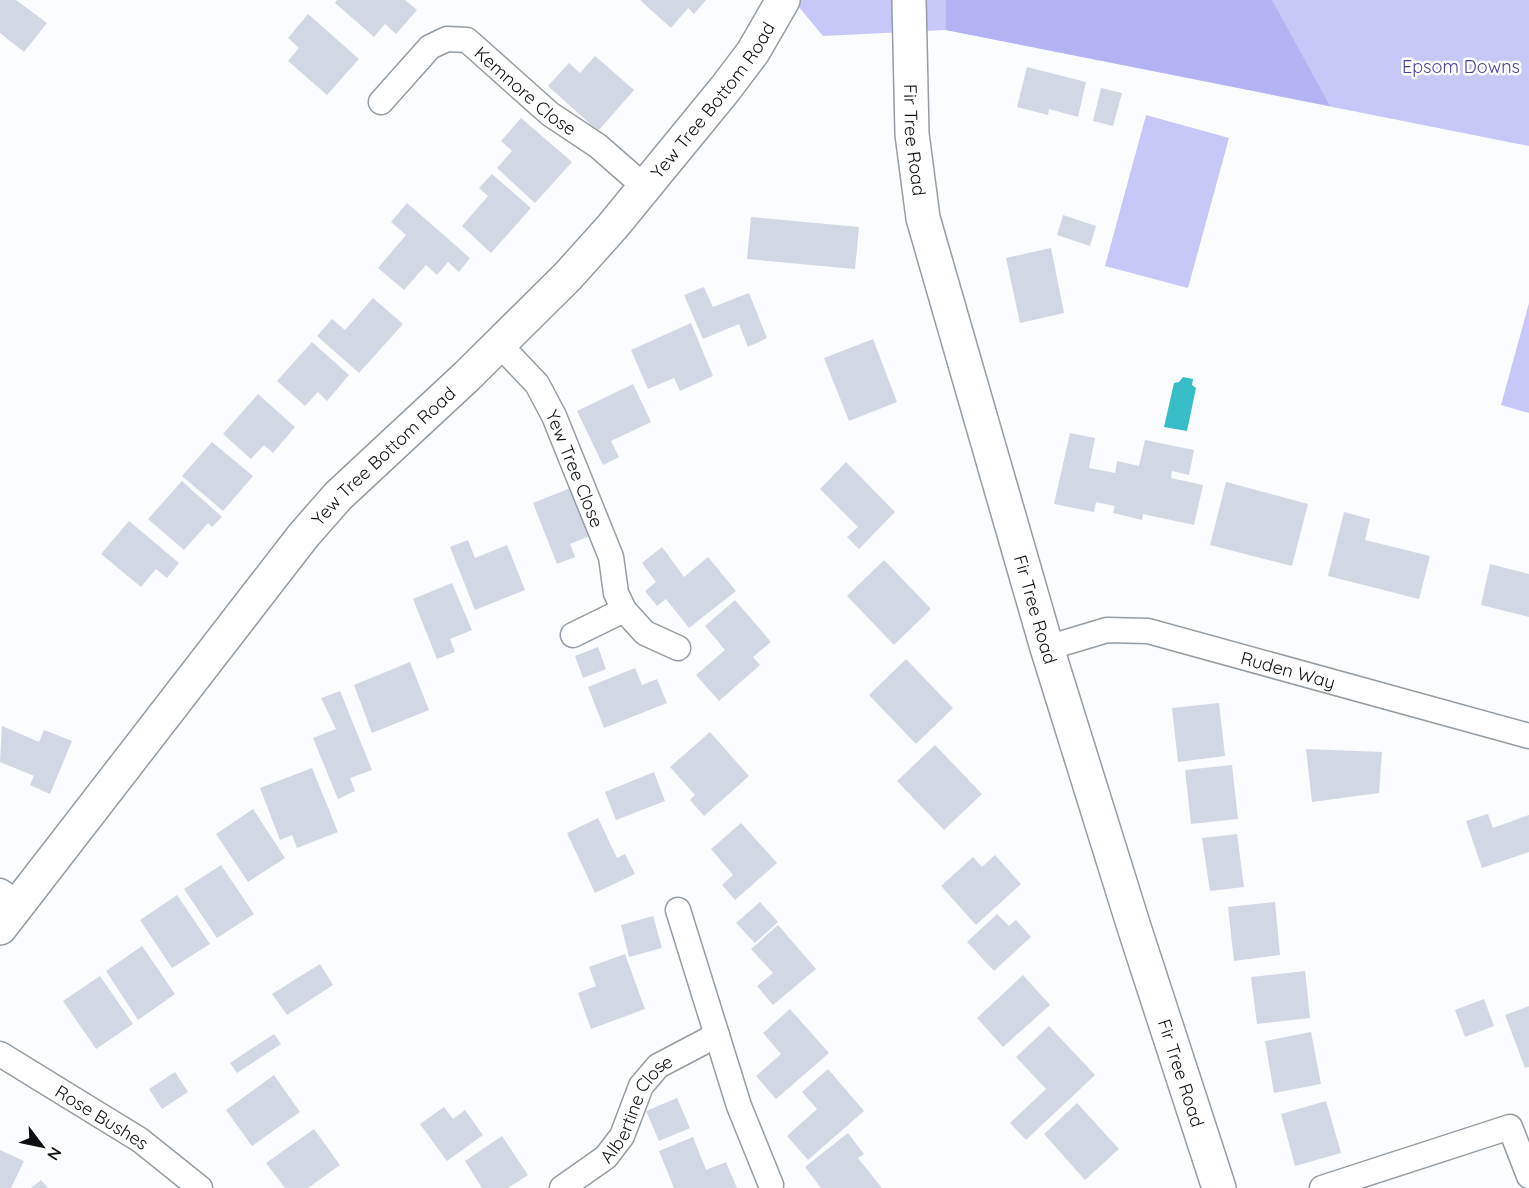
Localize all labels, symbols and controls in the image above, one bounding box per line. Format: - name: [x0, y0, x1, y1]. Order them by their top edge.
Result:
- street label: Yew Tree Bottom Road: [645, 18, 779, 183]
- street label: Kemnore Close: [470, 41, 581, 140]
- park label: Epsom Downs: [1402, 55, 1520, 78]
- street label: Fir Tree Road: [899, 84, 931, 197]
- street label: Yew Tree Bottom Road: [306, 381, 460, 530]
- street label: Yew Tree Close: [541, 405, 609, 531]
- street label: Fir Tree Road: [1009, 552, 1063, 667]
- street label: Ruden Way: [1238, 646, 1338, 694]
- street label: Fir Tree Road: [1153, 1016, 1210, 1130]
- street label: Albertine Close: [594, 1049, 676, 1167]
- street label: Rose Bushes: [51, 1079, 154, 1154]
- north arrow: [12, 1116, 72, 1176]
- text: N: [43, 1144, 66, 1164]

